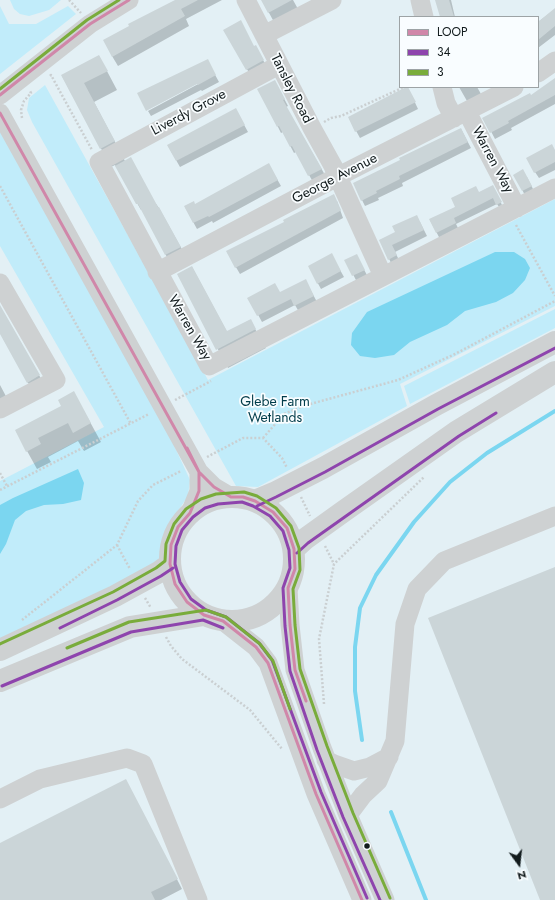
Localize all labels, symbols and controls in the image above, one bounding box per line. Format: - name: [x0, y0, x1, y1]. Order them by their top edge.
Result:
- legend: [399, 16, 539, 88]
- text: LOOP: [437, 23, 468, 41]
- text: 34: [437, 43, 451, 61]
- street label: Tansley Road: [266, 52, 316, 126]
- text: 3: [437, 63, 444, 81]
- street label: Liverdy Grove: [149, 86, 229, 140]
- street label: Warren Way: [468, 124, 516, 196]
- street label: George Avenue: [290, 150, 380, 208]
- street label: Warren Way: [164, 292, 214, 364]
- park label: Glebe Farm Wetlands: [240, 395, 310, 428]
- unlabelled marker: [362, 841, 372, 851]
- north arrow: [499, 844, 539, 884]
- text: N: [516, 867, 528, 884]

